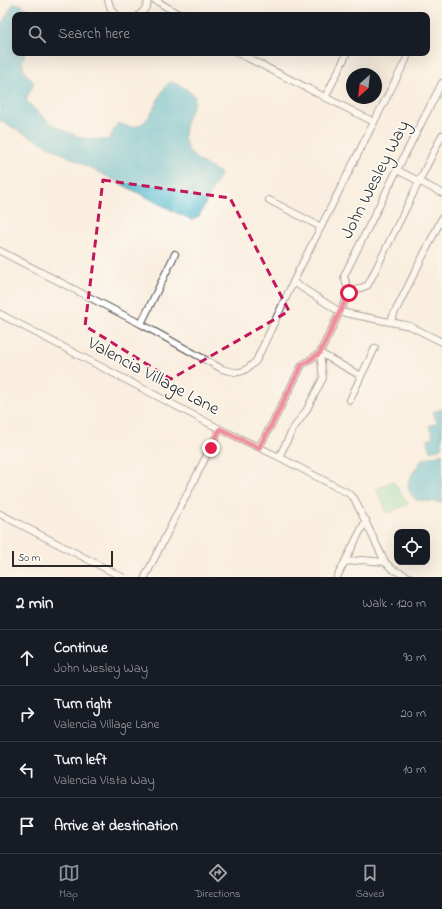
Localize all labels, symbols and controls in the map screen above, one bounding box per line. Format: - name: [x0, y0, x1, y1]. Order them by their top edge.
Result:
- search box: [12, 12, 430, 56]
- icon: search: [26, 23, 48, 45]
- text: Search here: [58, 23, 130, 45]
- north arrow: [346, 68, 382, 104]
- street label: John Wesley Way: [335, 116, 417, 244]
- route start: [340, 284, 358, 302]
- street label: Valencia Village Lane: [81, 331, 224, 424]
- route end: [202, 439, 220, 457]
- map controls: [394, 529, 430, 565]
- button: locate: [394, 529, 430, 565]
- scale bar: [12, 549, 113, 568]
- text: 50 m: [18, 550, 40, 566]
- text: 2 min: [16, 591, 53, 616]
- text: Walk · 120 m: [362, 594, 426, 613]
- text: Continue: [54, 637, 108, 659]
- icon: ahead: [16, 647, 38, 669]
- text: 90 m: [403, 648, 426, 667]
- text: John Wesley Way: [54, 659, 148, 678]
- text: Turn right: [54, 693, 112, 715]
- icon: right: [16, 703, 38, 725]
- text: 20 m: [401, 704, 426, 723]
- text: Valencia Village Lane: [54, 715, 159, 734]
- text: Turn left: [54, 749, 107, 771]
- icon: left: [16, 759, 38, 781]
- text: 10 m: [403, 760, 426, 779]
- text: Valencia Vista Way: [54, 771, 155, 790]
- icon: arrive: [16, 815, 38, 837]
- text: Arrive at destination: [54, 815, 178, 837]
- tab: Map: [58, 862, 80, 902]
- tab: Directions: [195, 862, 240, 902]
- tab: Saved: [356, 862, 384, 902]

